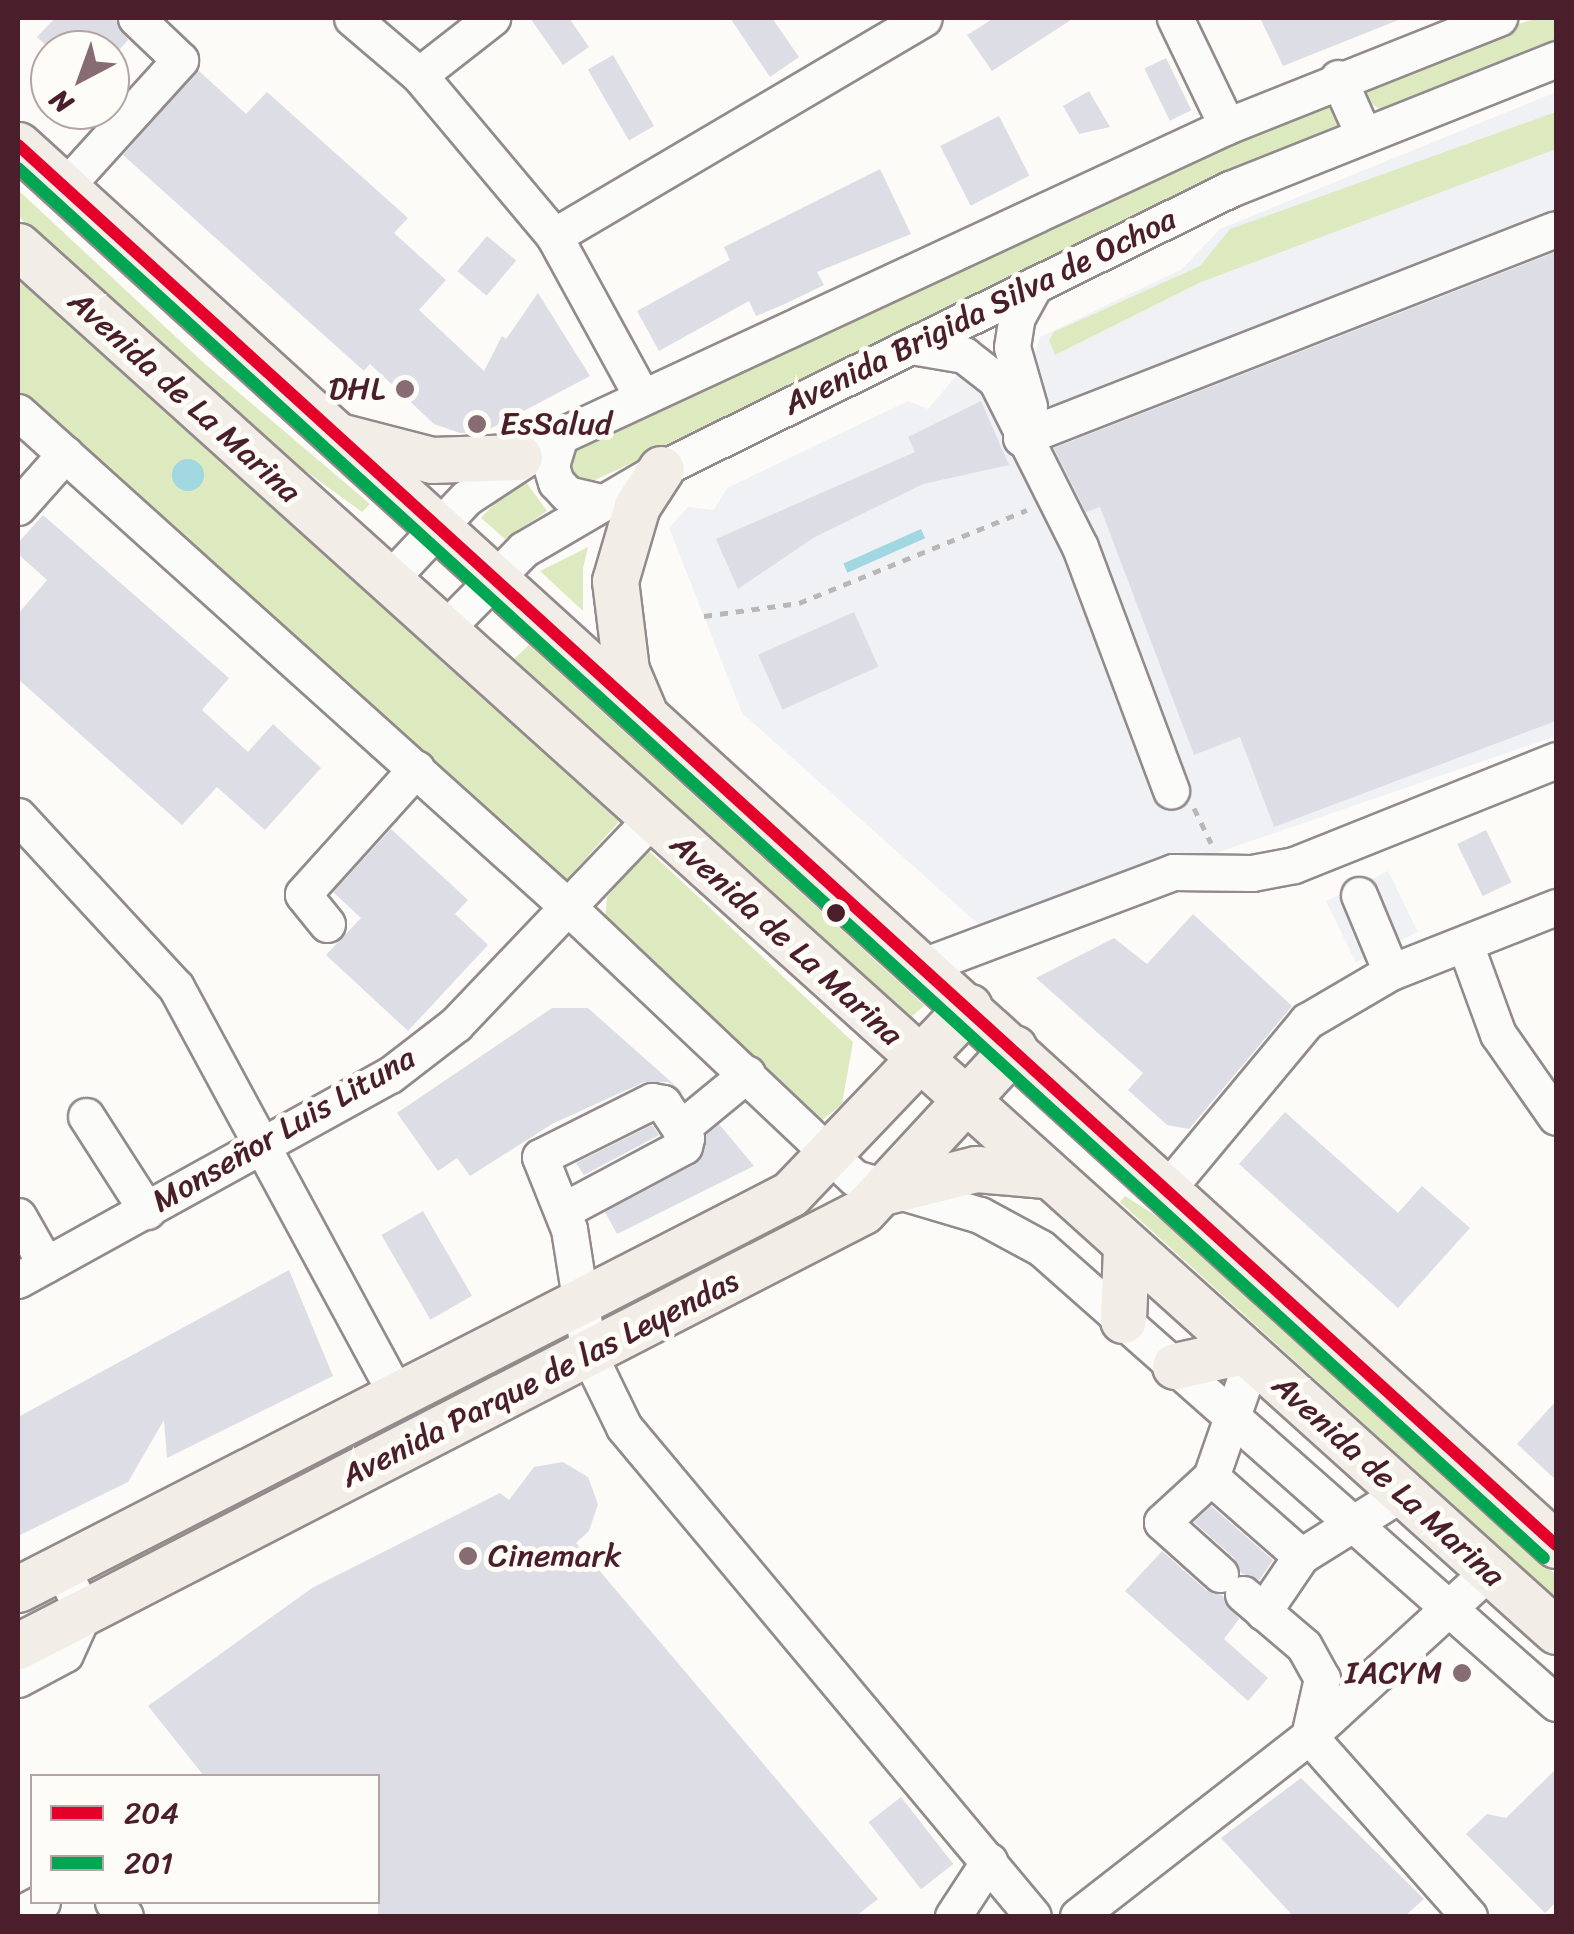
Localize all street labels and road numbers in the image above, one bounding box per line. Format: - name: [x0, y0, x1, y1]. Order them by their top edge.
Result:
- street label: Avenida Brigida Silva de Ochoa: [777, 200, 1183, 424]
- street label: Avenida de La Marina: [60, 283, 308, 511]
- street label: Avenida de La Marina: [662, 826, 910, 1054]
- street label: Monseñor Luis Lituna: [146, 1039, 422, 1221]
- street label: Avenida Parque de las Leyendas: [334, 1261, 746, 1497]
- street label: Avenida de La Marina: [1264, 1367, 1512, 1595]

